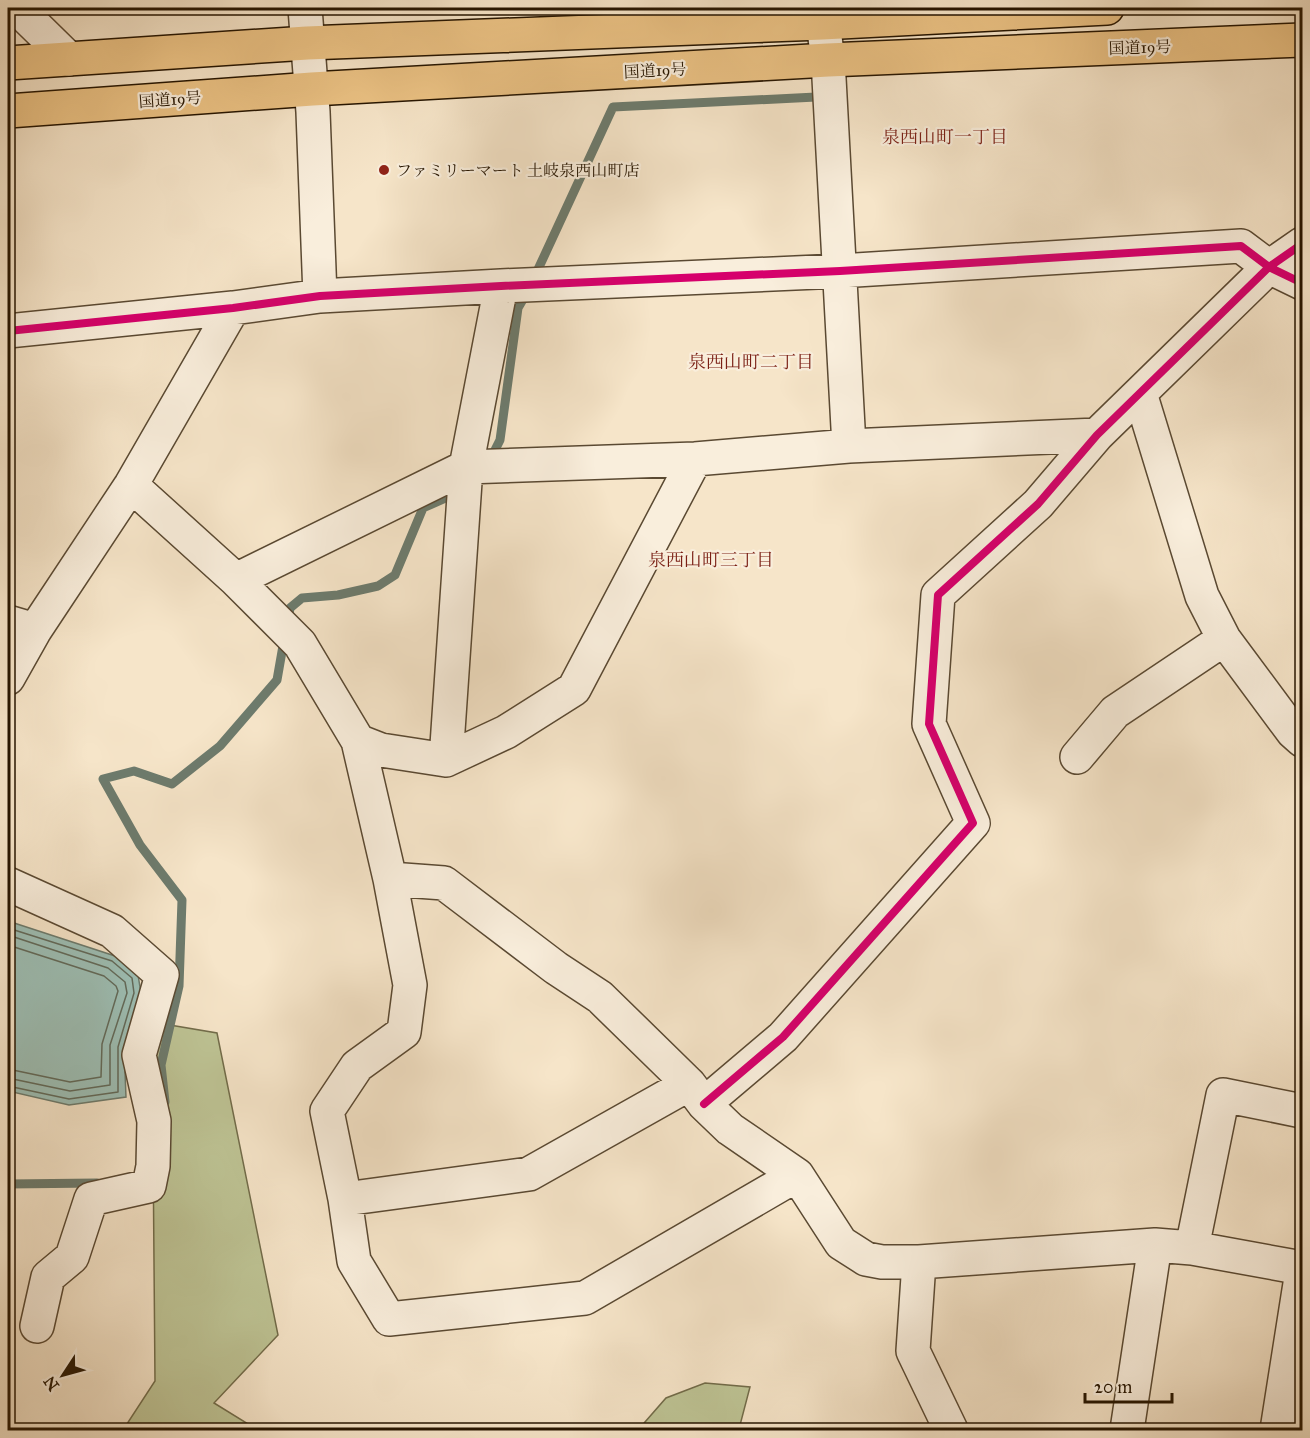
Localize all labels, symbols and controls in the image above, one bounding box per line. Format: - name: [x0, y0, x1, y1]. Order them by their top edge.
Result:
- street label: 国道19号: [1108, 37, 1172, 58]
- street label: 国道19号: [623, 59, 687, 82]
- street label: 国道19号: [138, 88, 202, 111]
- district label: 泉西山町一丁目: [882, 126, 1008, 148]
- place label: ファミリーマート 土岐泉西山町店: [396, 161, 639, 180]
- marker: ファミリーマート 土岐泉西山町店: [377, 163, 391, 177]
- district label: 泉西山町二丁目: [688, 351, 814, 373]
- district label: 泉西山町三丁目: [648, 549, 774, 571]
- north arrow: [33, 1345, 93, 1405]
- scale bar: [1085, 1366, 1172, 1404]
- text: N: [39, 1372, 63, 1395]
- text: 20 m: [1094, 1376, 1132, 1398]

